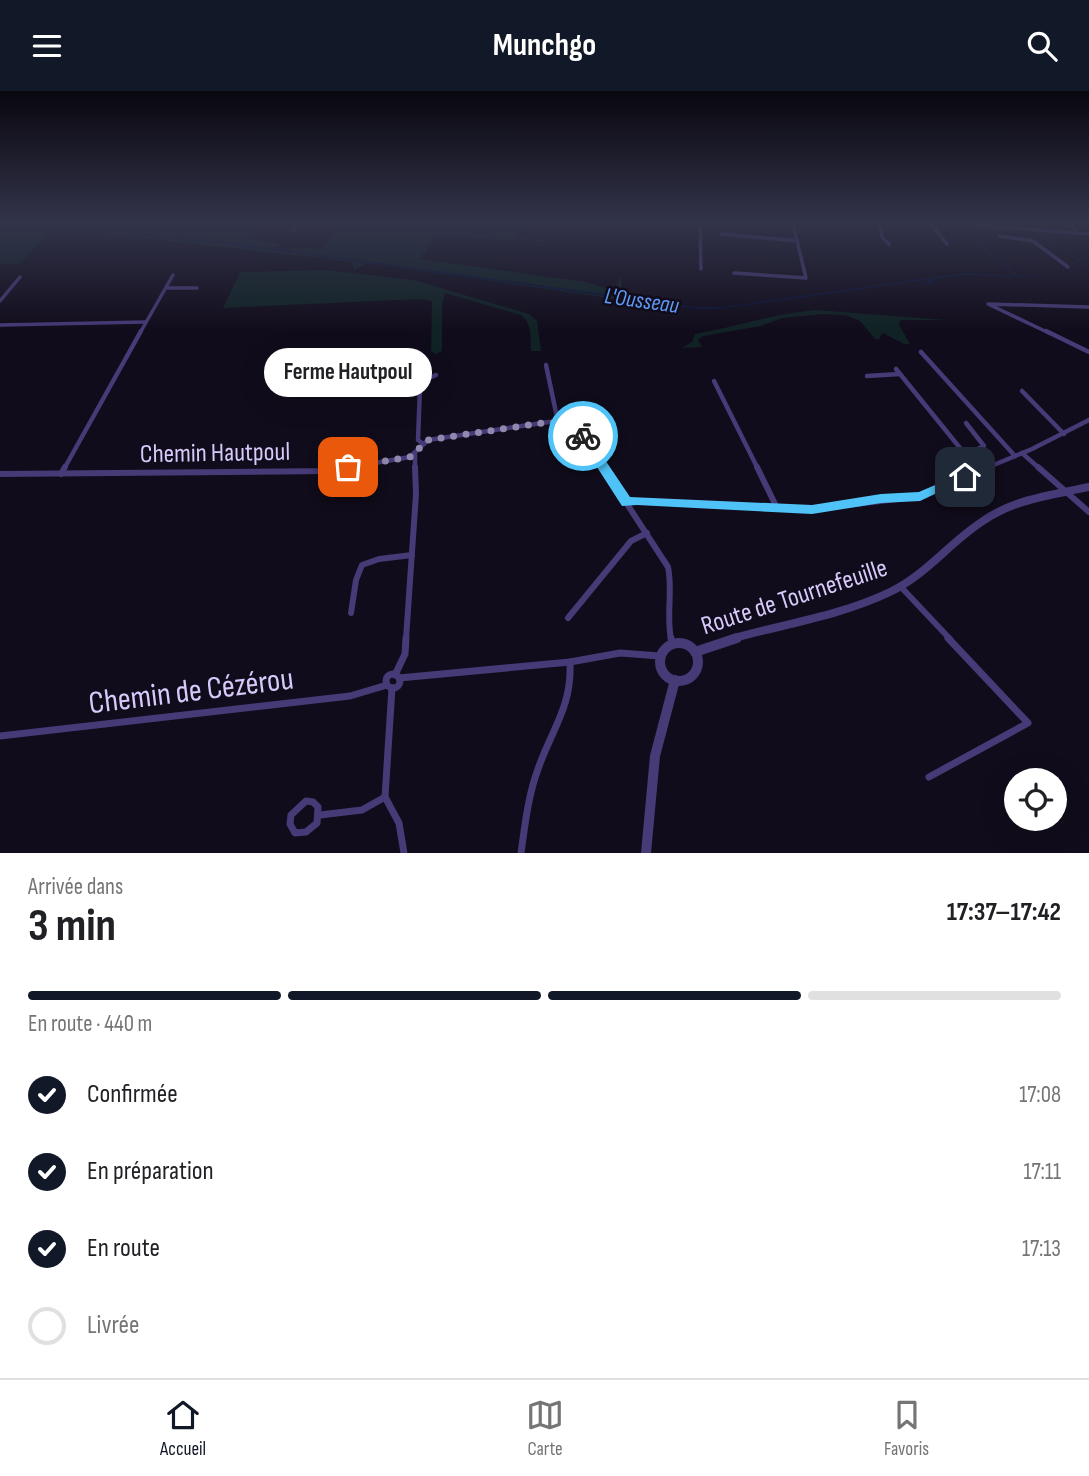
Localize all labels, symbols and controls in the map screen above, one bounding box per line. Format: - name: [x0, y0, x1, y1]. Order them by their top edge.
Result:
- text: Munchgo: [493, 26, 596, 65]
- icon: menu: [28, 27, 66, 65]
- icon: search: [1023, 27, 1061, 65]
- water label: L'Ousseau: [603, 282, 681, 320]
- callout: Ferme Hautpoul: [264, 348, 432, 397]
- text: Ferme Hautpoul: [284, 358, 412, 386]
- courier: [548, 401, 618, 471]
- icon: bike: [564, 417, 602, 455]
- street label: Chemin Hautpoul: [140, 437, 290, 470]
- pin: [318, 437, 378, 497]
- pin: [935, 447, 995, 507]
- icon: bag: [329, 448, 367, 486]
- icon: home: [946, 458, 984, 496]
- street label: Route de Tournefeuille: [697, 553, 891, 642]
- street label: Chemin de Cézérou: [87, 660, 296, 723]
- map controls: [1004, 768, 1067, 831]
- button: locate: [1004, 768, 1067, 831]
- text: Arrivée dans: [28, 873, 123, 901]
- text: 17:37–17:42: [947, 897, 1061, 928]
- text: 3 min: [28, 899, 116, 954]
- text: En route · 440 m: [28, 1010, 152, 1038]
- icon: check: [28, 1076, 66, 1114]
- text: Confirmée: [87, 1079, 178, 1110]
- text: 17:08: [1019, 1081, 1061, 1109]
- icon: check: [28, 1153, 66, 1191]
- text: En préparation: [87, 1156, 214, 1187]
- text: 17:11: [1024, 1158, 1061, 1186]
- icon: check: [28, 1230, 66, 1268]
- text: En route: [87, 1233, 160, 1264]
- text: 17:13: [1022, 1235, 1061, 1263]
- text: Livrée: [87, 1310, 139, 1341]
- tab: Accueil: [160, 1396, 206, 1461]
- tab: Carte: [526, 1396, 564, 1461]
- tab: Favoris: [884, 1396, 929, 1461]

